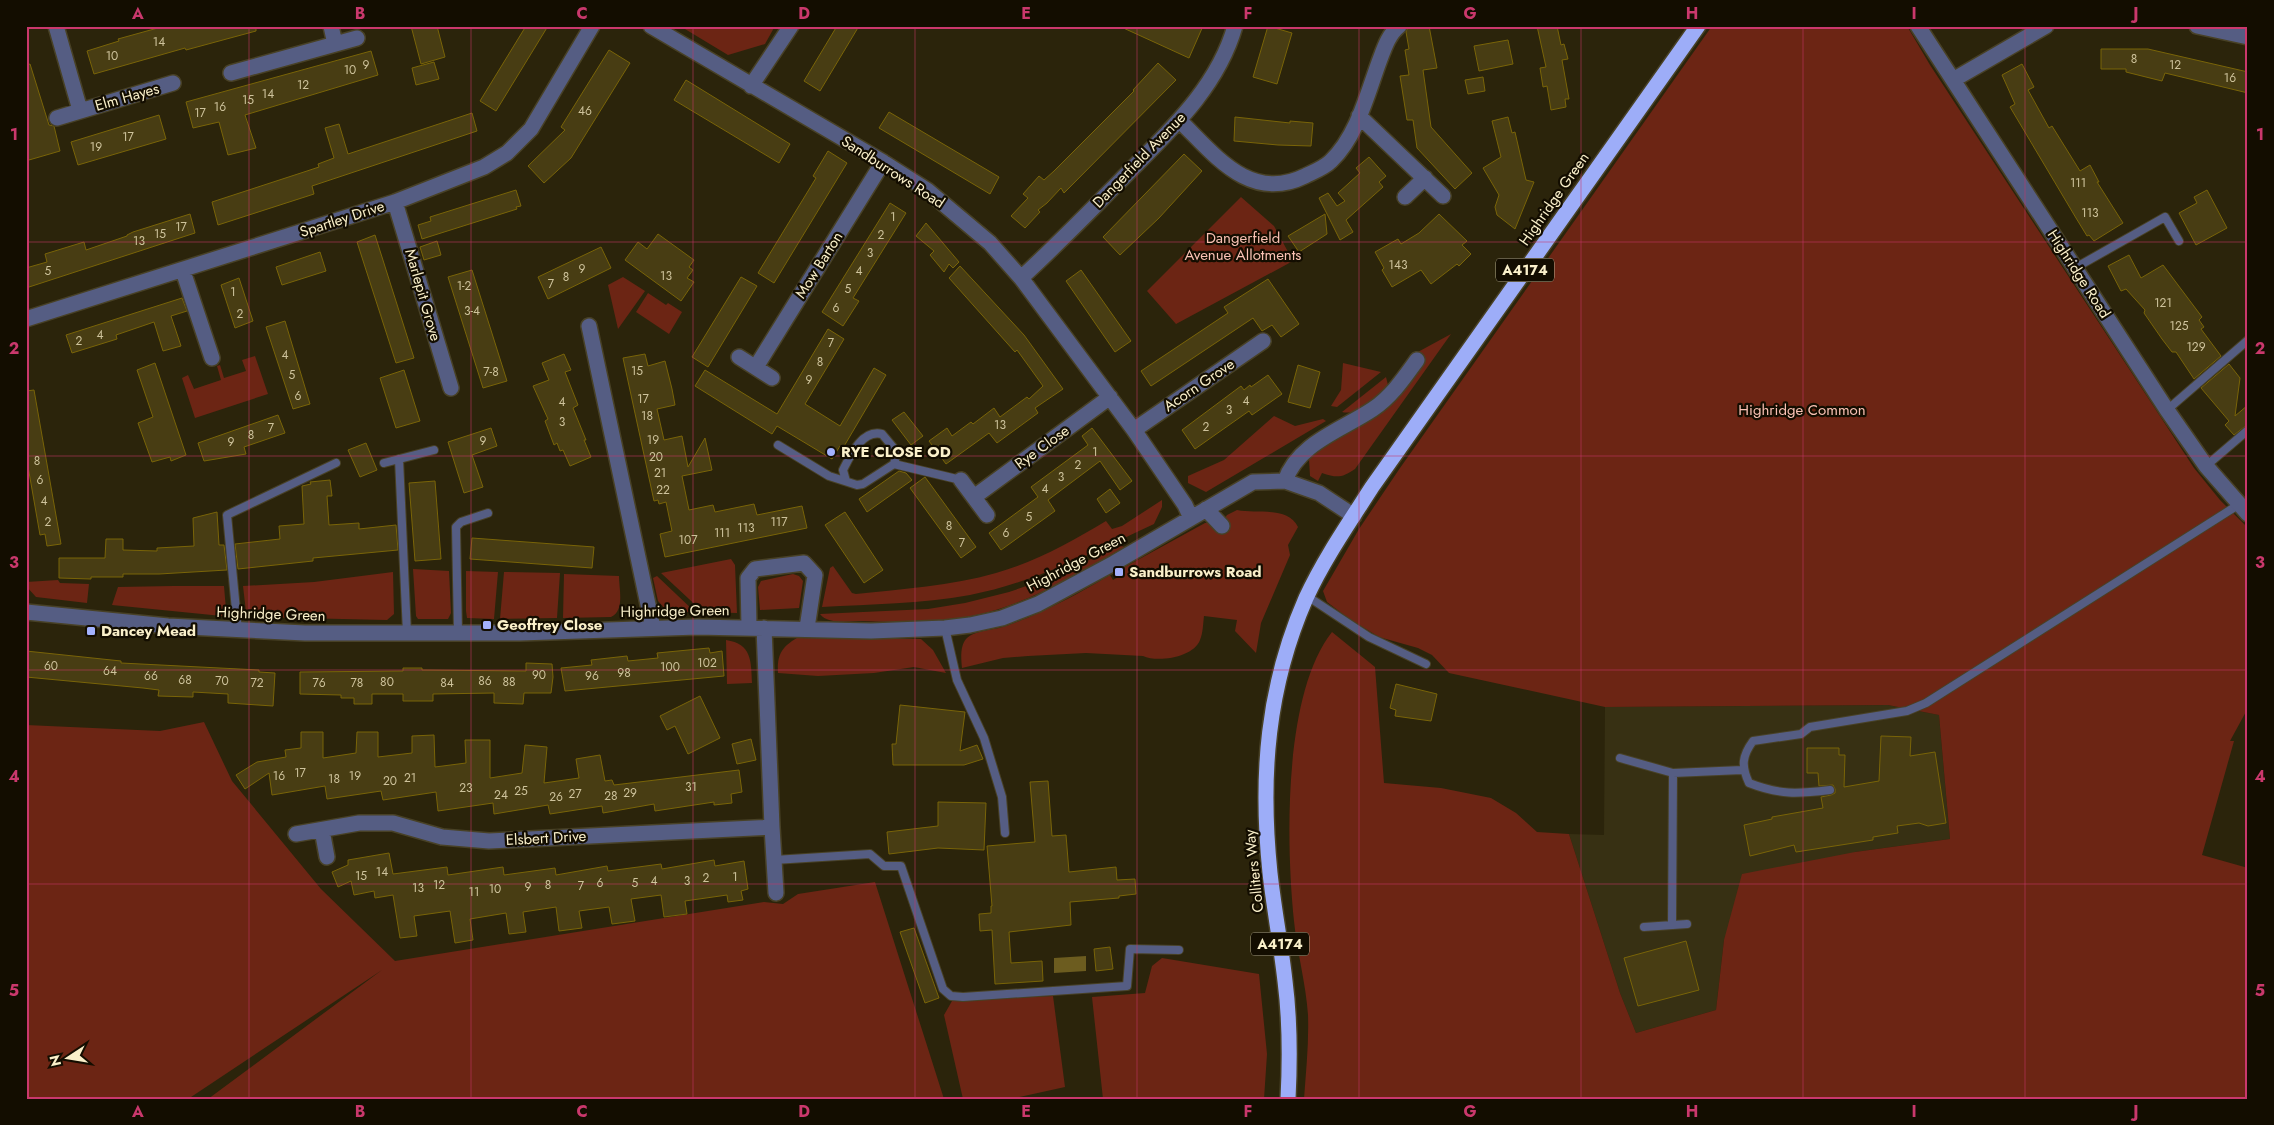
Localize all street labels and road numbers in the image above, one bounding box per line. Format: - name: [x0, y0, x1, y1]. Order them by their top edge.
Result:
- street label: Elm Hayes: [92, 77, 162, 117]
- street label: Dangerfield Avenue: [1087, 107, 1191, 213]
- street label: Sandburrows Road: [837, 130, 949, 214]
- street label: Highridge Green: [1514, 148, 1594, 250]
- street label: Spartley Drive: [297, 195, 388, 243]
- street label: Highridge Road: [2042, 225, 2116, 323]
- street label: Mow Barton: [790, 227, 848, 303]
- street label: Marlepit Grove: [399, 246, 447, 344]
- road number: A4174: [1496, 258, 1554, 282]
- street label: Acorn Grove: [1159, 353, 1239, 417]
- street label: Rye Close: [1010, 420, 1074, 474]
- street label: Highridge Green: [1023, 527, 1129, 597]
- street label: Highridge Green: [620, 599, 730, 623]
- street label: Highridge Green: [216, 601, 326, 627]
- street label: Elsbert Drive: [505, 825, 587, 851]
- street label: Colliters Way: [1239, 828, 1269, 914]
- road number: A4174: [1251, 932, 1309, 956]

